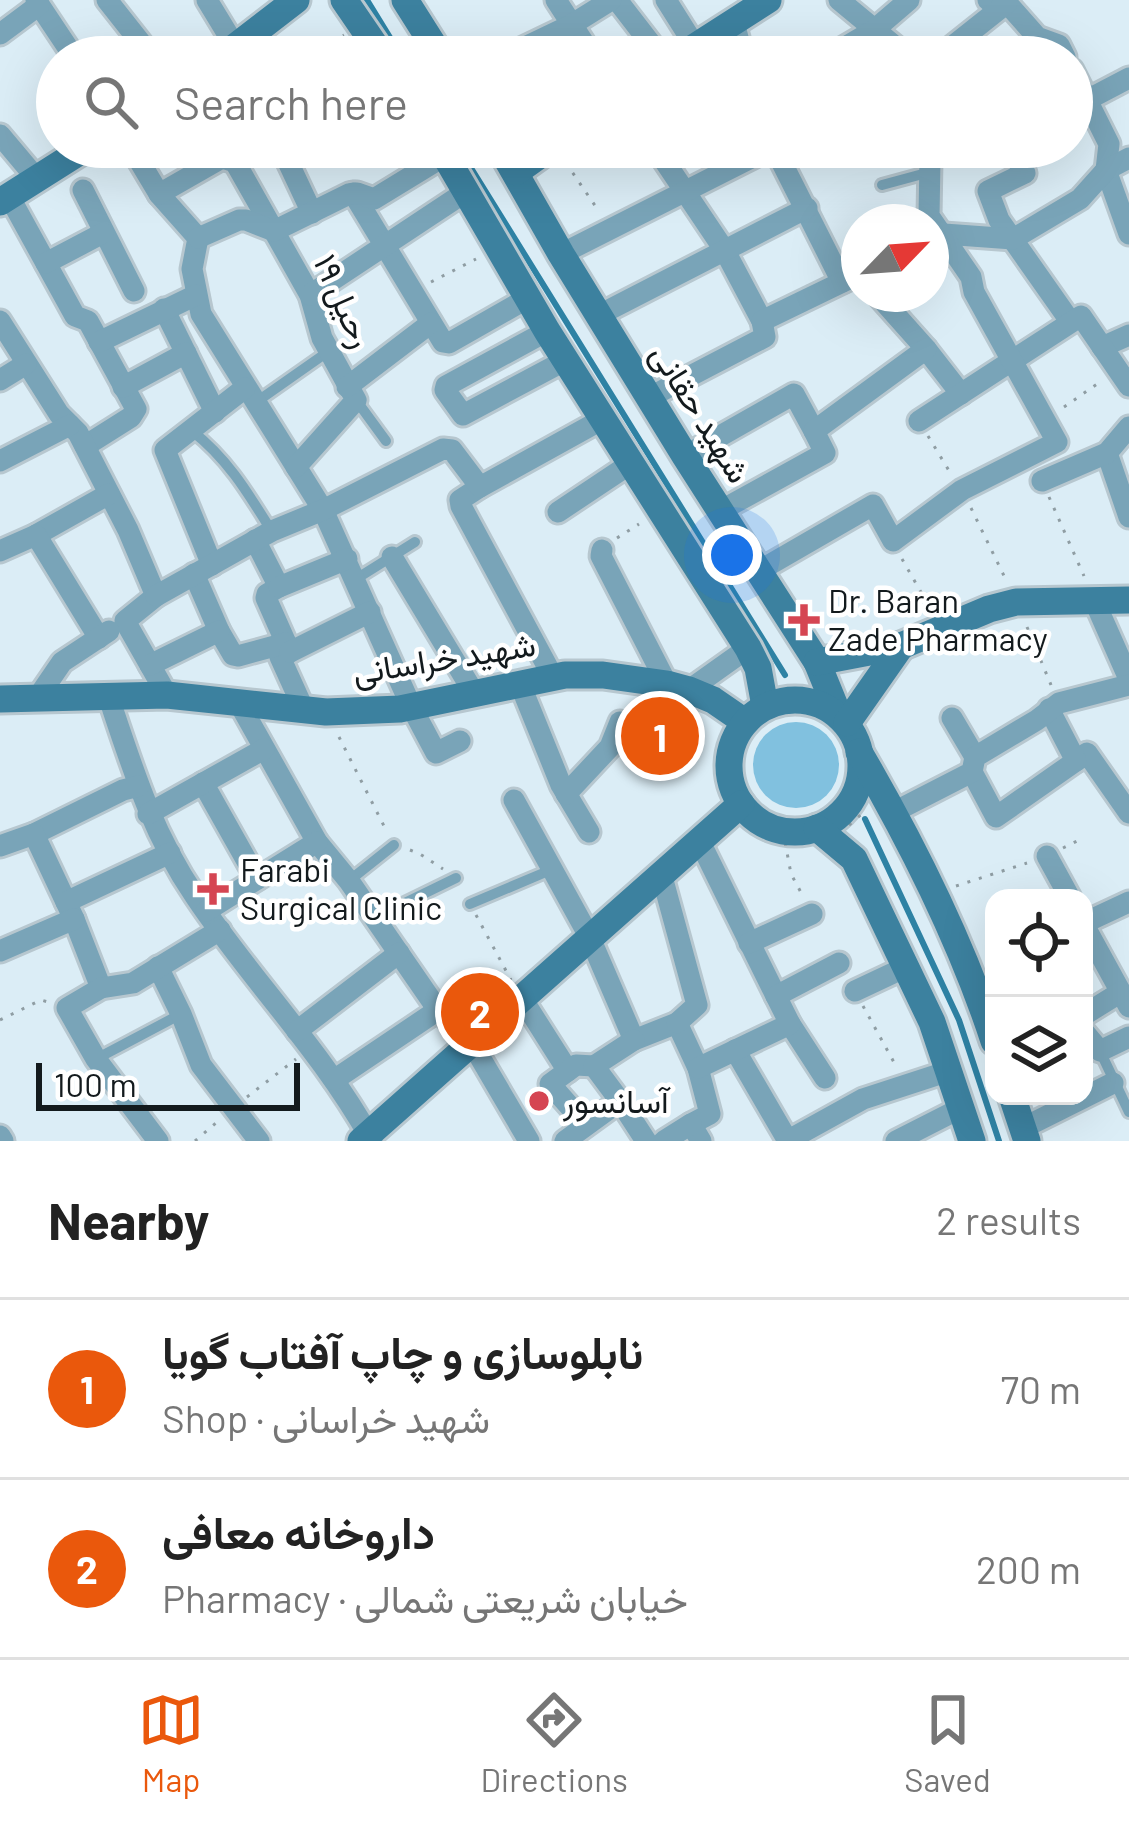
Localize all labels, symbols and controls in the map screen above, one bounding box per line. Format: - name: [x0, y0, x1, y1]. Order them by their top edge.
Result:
- search box: [36, 36, 1093, 168]
- icon: search: [78, 69, 144, 135]
- text: Search here: [174, 75, 408, 129]
- north arrow: [841, 204, 949, 312]
- street label: رحیل ۱۹: [305, 248, 383, 354]
- street label: شهید حقانی: [642, 335, 760, 491]
- your location: [702, 525, 762, 585]
- place label: Dr. Baran Zade Pharmacy: [828, 580, 1048, 658]
- marker: Dr. Baran Zade Pharmacy: [791, 607, 817, 633]
- street label: شهید خراسانی: [350, 623, 538, 693]
- pin: 1: [621, 691, 699, 781]
- place label: Farabi Surgical Clinic: [240, 849, 442, 927]
- marker: Farabi Surgical Clinic: [197, 873, 229, 905]
- map controls: [985, 889, 1093, 1105]
- button: locate: [985, 889, 1093, 997]
- pin: 2: [441, 967, 519, 1057]
- button: layers: [985, 997, 1093, 1105]
- scale bar: [36, 1057, 300, 1110]
- text: 100 m: [54, 1064, 137, 1104]
- place label: آسانسور: [562, 1080, 671, 1122]
- marker: آسانسور: [526, 1088, 552, 1114]
- text: Nearby: [48, 1189, 209, 1250]
- text: 2 results: [936, 1196, 1081, 1243]
- text: نابلوسازی و چاپ آفتاب گویا: [162, 1324, 643, 1378]
- text: 1: [80, 1365, 94, 1412]
- text: 70 m: [1000, 1365, 1081, 1412]
- text: Shop · شهید خراسانی: [162, 1394, 490, 1441]
- text: داروخانه معافی: [162, 1504, 435, 1558]
- text: 2: [76, 1545, 98, 1592]
- text: 200 m: [976, 1545, 1081, 1592]
- text: Pharmacy · خیابان شریعتی شمالی: [162, 1574, 688, 1621]
- tab: Map: [138, 1687, 204, 1799]
- tab: Directions: [480, 1687, 628, 1799]
- tab: Saved: [904, 1687, 991, 1799]

